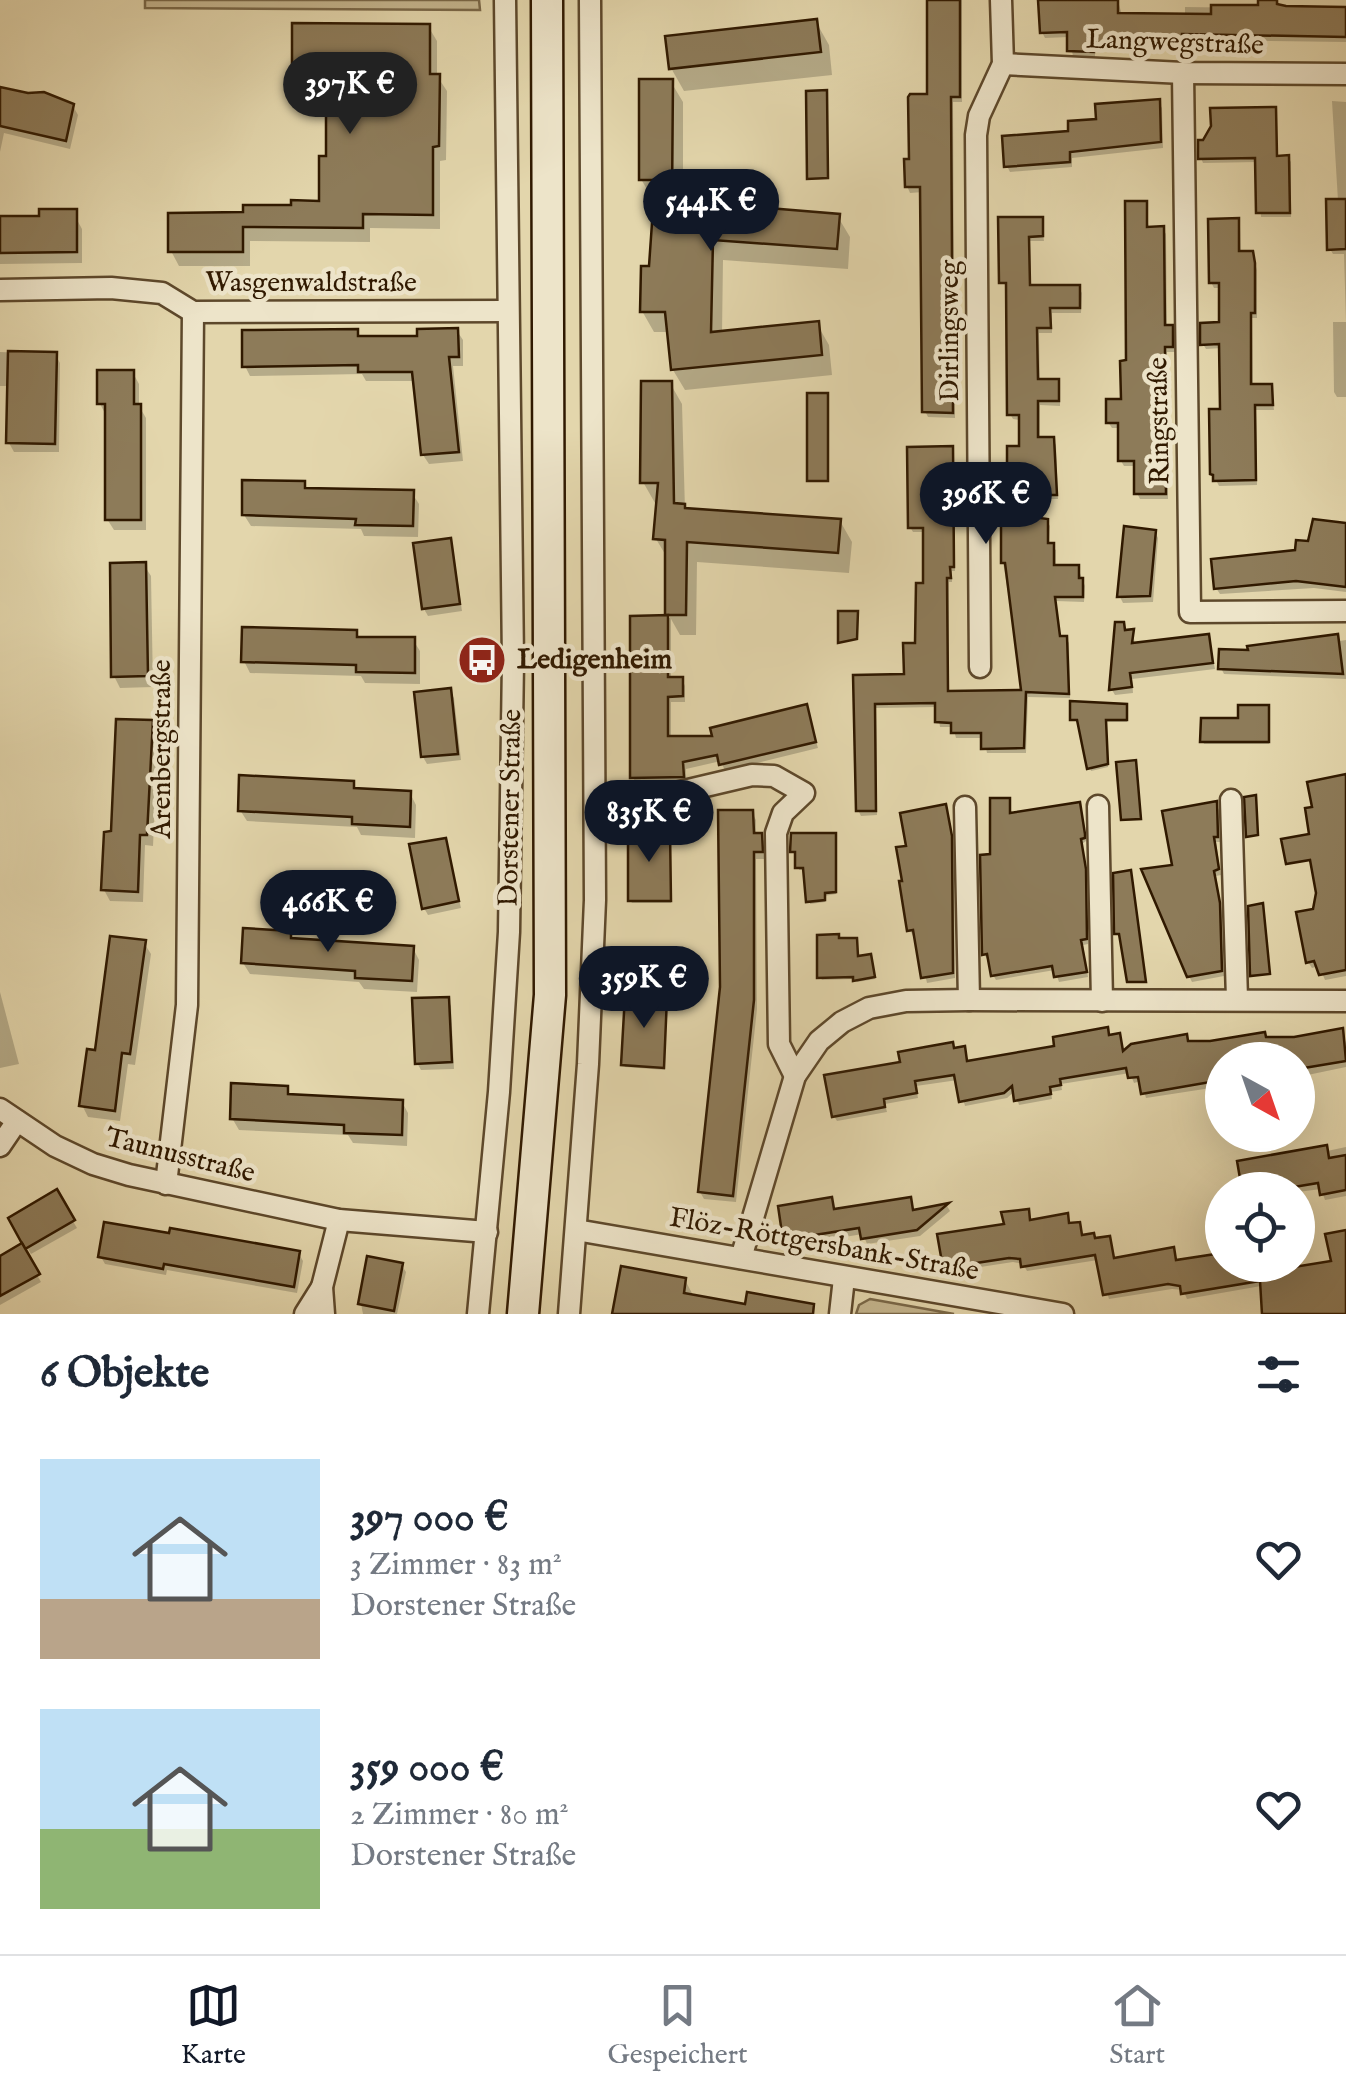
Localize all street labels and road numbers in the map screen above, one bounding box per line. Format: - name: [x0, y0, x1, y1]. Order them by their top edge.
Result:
- street label: Langwegstraße: [1085, 22, 1265, 64]
- street label: Dirlingsweg: [933, 259, 968, 402]
- street label: Wasgenwaldstraße: [205, 266, 417, 301]
- street label: Ringstraße: [1141, 357, 1179, 485]
- street label: Arenbergstraße: [145, 659, 180, 840]
- street label: Dorstener Straße: [492, 709, 530, 907]
- street label: Taunusstraße: [101, 1120, 259, 1192]
- street label: Flöz-Röttgersbank-Straße: [667, 1201, 982, 1289]

